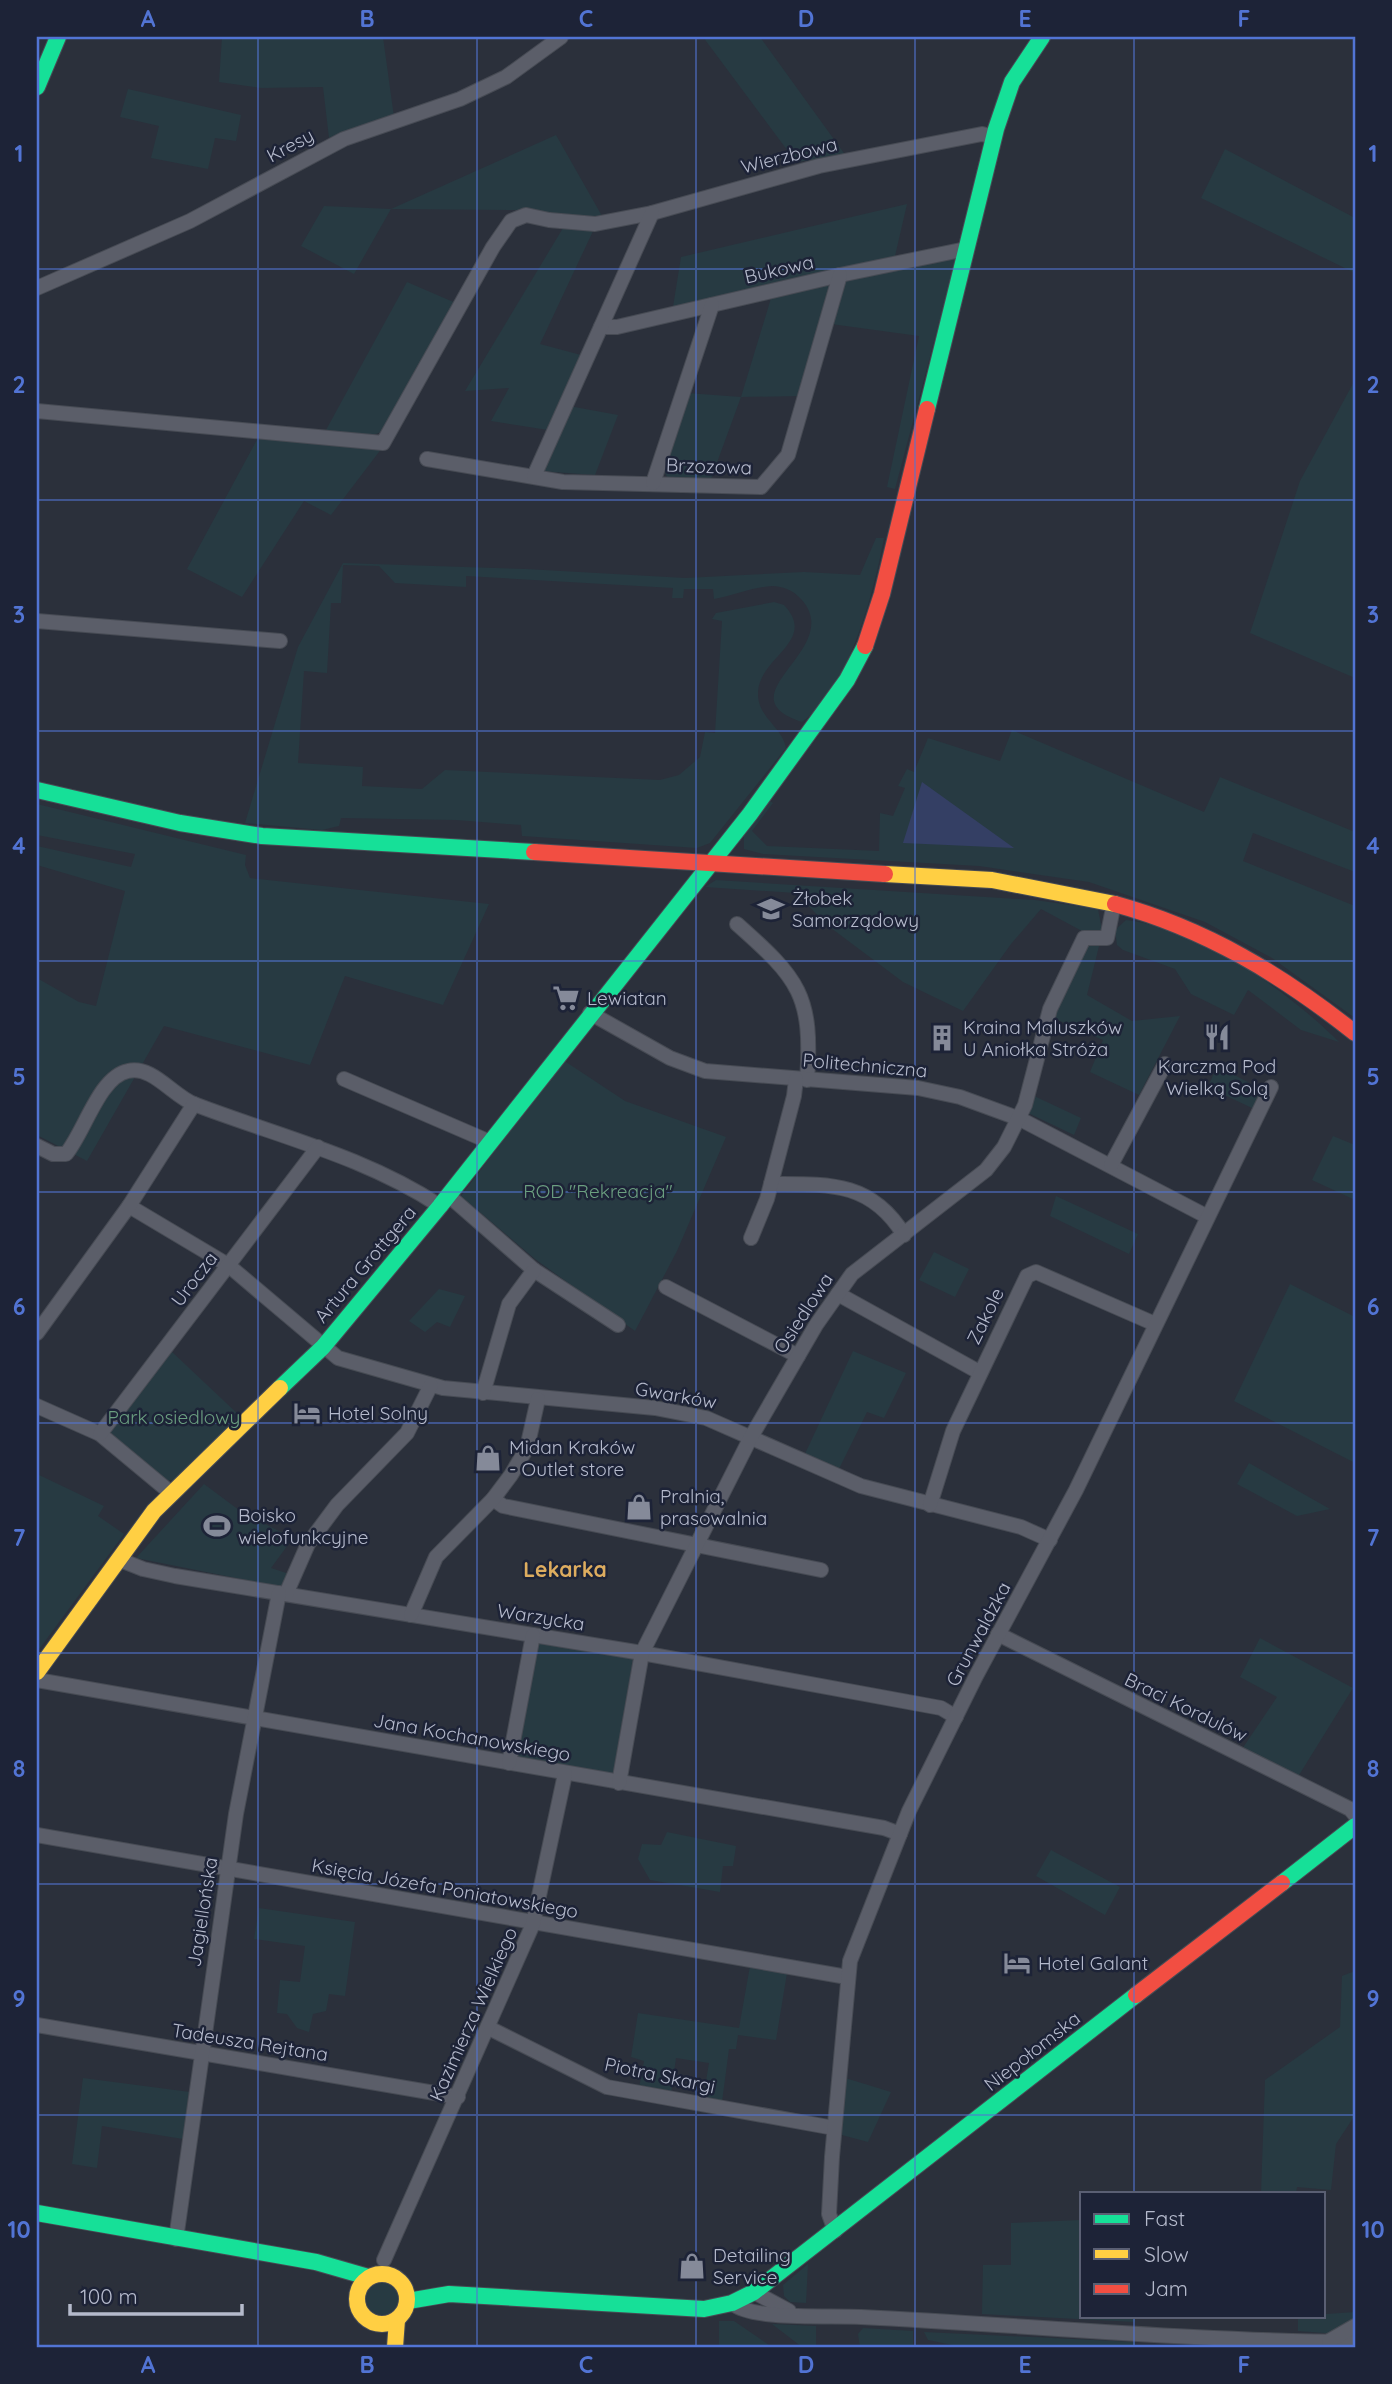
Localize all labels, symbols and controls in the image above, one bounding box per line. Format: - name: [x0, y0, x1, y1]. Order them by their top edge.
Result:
- text: A: [141, 4, 156, 33]
- text: B: [359, 4, 375, 33]
- text: C: [579, 4, 593, 33]
- text: D: [798, 4, 814, 33]
- text: E: [1018, 4, 1032, 33]
- text: F: [1238, 4, 1250, 33]
- street label: Kresy: [262, 123, 318, 167]
- street label: Wierzbowa: [738, 131, 840, 179]
- text: 1: [15, 139, 23, 168]
- text: 1: [1369, 139, 1377, 168]
- street label: Bukowa: [742, 249, 816, 289]
- text: 2: [12, 370, 26, 399]
- text: 2: [1366, 370, 1380, 399]
- street label: Brzozowa: [666, 453, 752, 479]
- text: 3: [13, 600, 25, 629]
- text: 3: [1367, 600, 1379, 629]
- text: 4: [12, 831, 26, 860]
- text: 4: [1366, 831, 1380, 860]
- place label: Żłobek Samorządowy: [792, 886, 919, 932]
- school or university icon: Żłobek Samorządowy: [756, 894, 786, 924]
- supermarket icon: Lewiatan: [551, 983, 581, 1013]
- place label: Lewiatan: [587, 986, 667, 1010]
- place label: Kraina Maluszków U Aniołka Stróża: [963, 1015, 1122, 1061]
- restaurant icon: Karczma Pod Wielką Solą: [1202, 1022, 1232, 1052]
- building icon: Kraina Maluszków U Aniołka Stróża: [927, 1023, 957, 1053]
- street label: Politechniczna: [802, 1048, 928, 1082]
- place label: Karczma Pod Wielką Solą: [1158, 1054, 1276, 1100]
- text: 5: [12, 1062, 26, 1091]
- text: 5: [1366, 1062, 1380, 1091]
- park label: ROD "Rekreacja": [523, 1179, 673, 1203]
- street label: Artura Grottgera: [309, 1200, 421, 1328]
- street label: Urocza: [166, 1247, 222, 1311]
- street label: Osiedlowa: [768, 1268, 838, 1358]
- street label: Zakole: [961, 1284, 1009, 1348]
- text: 6: [13, 1292, 25, 1321]
- text: 6: [1367, 1292, 1379, 1321]
- street label: Gwarków: [633, 1376, 719, 1414]
- hotel icon: Hotel Solny: [292, 1398, 322, 1428]
- place label: Hotel Solny: [328, 1401, 428, 1425]
- park label: Park osiedlowy: [108, 1405, 240, 1429]
- place label: Midan Kraków - Outlet store: [509, 1435, 635, 1481]
- shop icon: Midan Kraków - Outlet store: [473, 1443, 503, 1473]
- place label: Pralnia, prasowalnia: [660, 1484, 767, 1530]
- shop icon: Pralnia, prasowalnia: [624, 1492, 654, 1522]
- place label: Boisko wielofunkcyjne: [238, 1503, 369, 1549]
- sports icon: Boisko wielofunkcyjne: [202, 1511, 232, 1541]
- text: 7: [13, 1523, 26, 1552]
- text: 7: [1367, 1523, 1380, 1552]
- district label: Lekarka: [523, 1556, 607, 1582]
- street label: Grunwaldzka: [941, 1578, 1015, 1690]
- street label: Warzycka: [496, 1598, 586, 1636]
- street label: Braci Kordulów: [1121, 1667, 1251, 1747]
- street label: Jana Kochanowskiego: [372, 1708, 572, 1766]
- text: 8: [13, 1754, 25, 1783]
- text: 8: [1367, 1754, 1379, 1783]
- street label: Księcia Józefa Poniatowskiego: [310, 1853, 580, 1923]
- street label: Jagiellońska: [181, 1856, 223, 1968]
- street label: Kazimierza Wielkiego: [424, 1923, 522, 2105]
- hotel icon: Hotel Galant: [1002, 1948, 1032, 1978]
- place label: Hotel Galant: [1038, 1951, 1148, 1975]
- text: 9: [12, 1984, 26, 2013]
- text: 9: [1366, 1984, 1380, 2013]
- street label: Niepołomska: [979, 2006, 1085, 2096]
- street label: Tadeusza Rejtana: [170, 2018, 330, 2066]
- street label: Piotra Skargi: [603, 2052, 717, 2098]
- legend: [1080, 2192, 1326, 2318]
- text: Fast: [1144, 2205, 1185, 2231]
- text: 10: [7, 2215, 31, 2244]
- text: 10: [1361, 2215, 1385, 2244]
- text: Slow: [1144, 2241, 1189, 2267]
- place label: Detailing Service: [713, 2243, 791, 2289]
- shop icon: Detailing Service: [677, 2251, 707, 2281]
- scale bar: [70, 2272, 242, 2316]
- text: Jam: [1144, 2275, 1188, 2301]
- text: 100 m: [80, 2283, 138, 2309]
- text: A: [141, 2350, 156, 2379]
- text: B: [359, 2350, 375, 2379]
- text: C: [579, 2350, 593, 2379]
- text: D: [798, 2350, 814, 2379]
- text: E: [1018, 2350, 1032, 2379]
- text: F: [1238, 2350, 1250, 2379]

